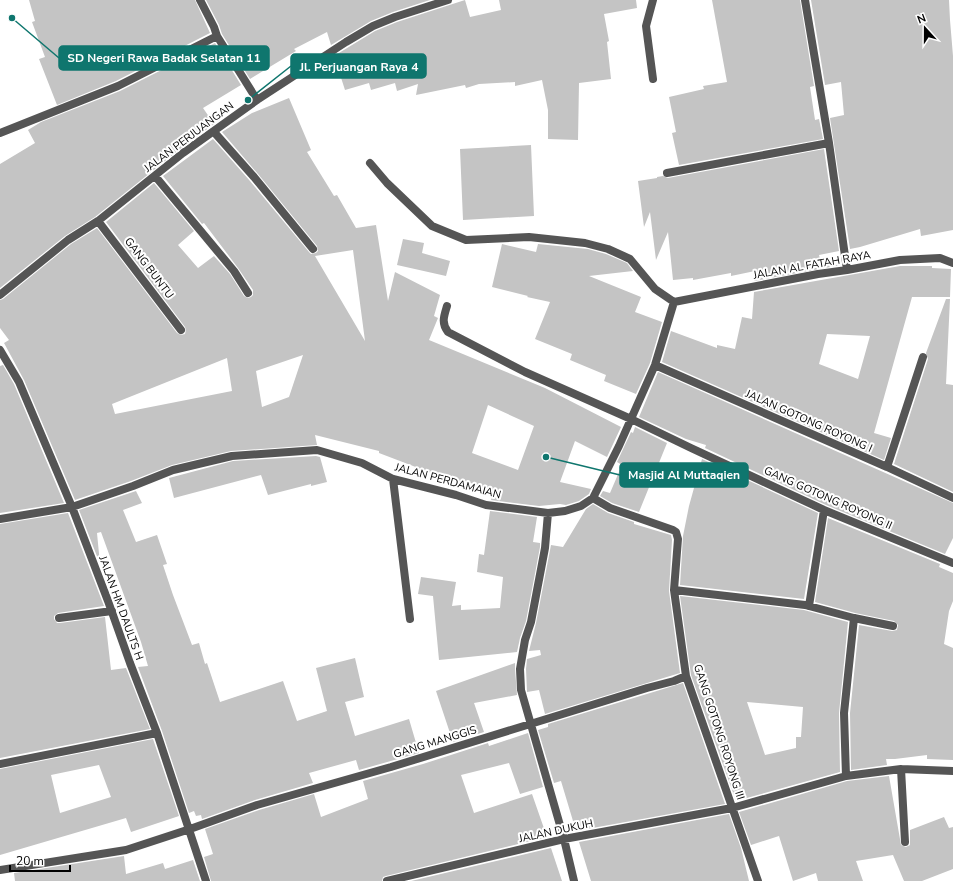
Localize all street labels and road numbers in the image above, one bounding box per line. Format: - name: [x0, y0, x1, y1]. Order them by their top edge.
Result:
- street label: JALAN PERJUANGAN: [140, 98, 237, 176]
- street label: GANG BUNTU: [121, 234, 177, 302]
- street label: JALAN AL FATAH RAYA: [751, 247, 872, 283]
- street label: JALAN GOTONG ROYONG I: [742, 386, 875, 456]
- street label: JALAN PERDAMAIAN: [392, 459, 503, 502]
- street label: GANG GOTONG ROYONG II: [762, 463, 894, 533]
- street label: JALAN HM DAULTS H: [95, 553, 147, 662]
- street label: GANG GOTONG ROYONG III: [690, 662, 748, 802]
- street label: GANG MANGGIS: [392, 722, 479, 762]
- street label: JALAN DUKUH: [516, 816, 595, 846]

